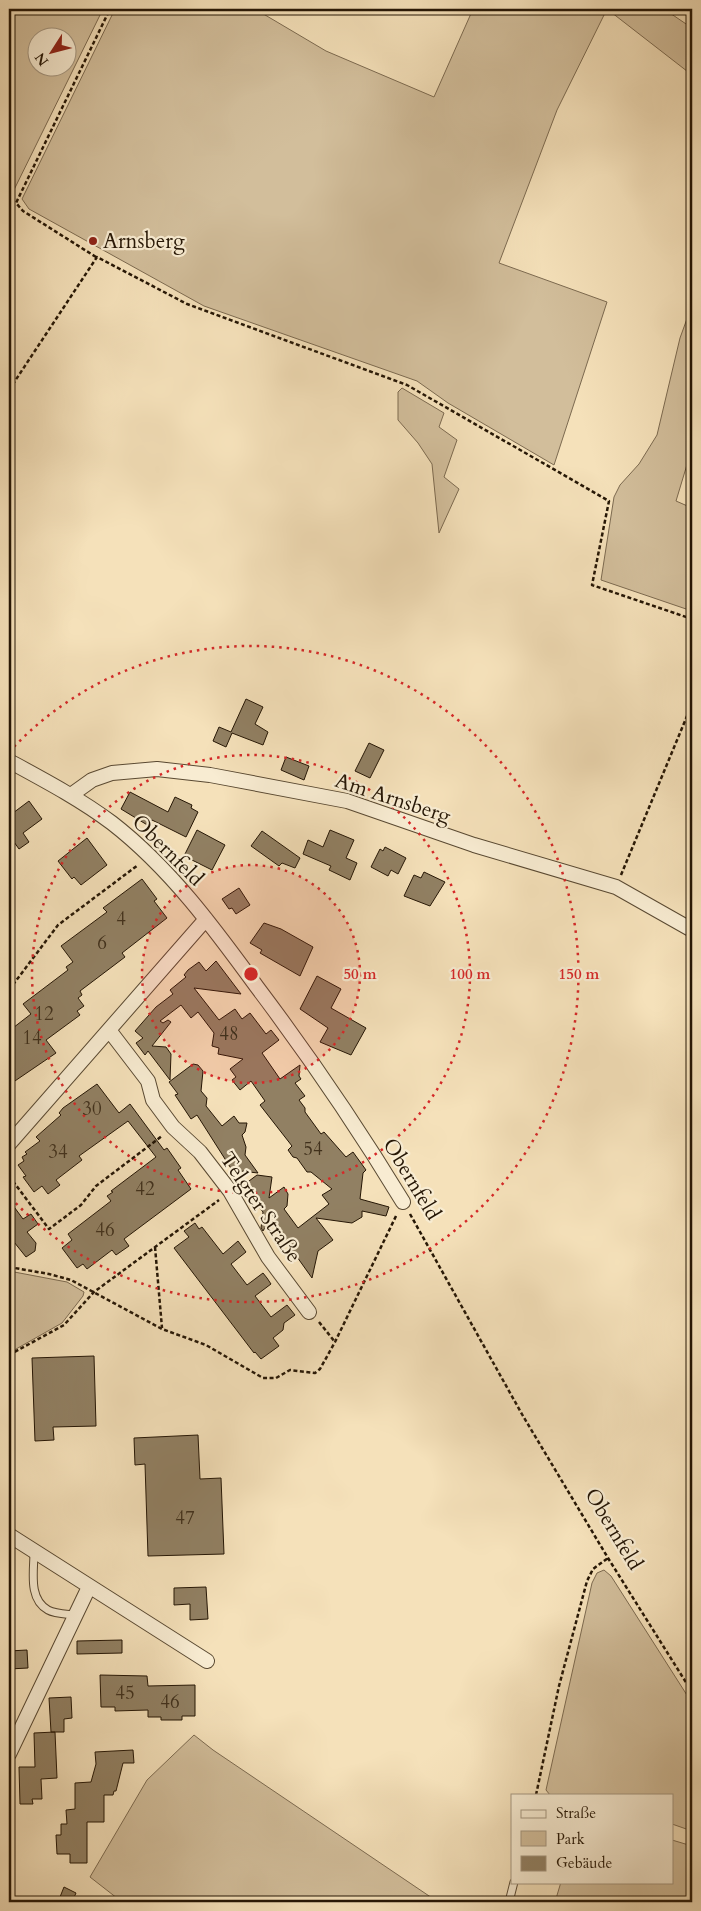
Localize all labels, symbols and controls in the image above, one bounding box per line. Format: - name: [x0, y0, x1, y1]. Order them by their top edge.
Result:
- north arrow: [28, 28, 78, 78]
- text: N: [31, 49, 53, 70]
- place label: Arnsberg: [103, 227, 185, 256]
- marker: Arnsberg: [87, 235, 99, 247]
- street label: Am Arnsberg: [331, 766, 455, 831]
- street label: Obernfeld: [125, 808, 210, 893]
- house number: 4: [116, 906, 126, 932]
- house number: 6: [97, 930, 107, 956]
- text: 50 m: [343, 964, 377, 984]
- text: 100 m: [450, 964, 491, 984]
- text: 150 m: [559, 964, 600, 984]
- centre of rings: [242, 965, 260, 983]
- house number: 12: [34, 1001, 54, 1027]
- house number: 48: [219, 1021, 239, 1047]
- house number: 14: [22, 1025, 42, 1051]
- house number: 30: [82, 1096, 102, 1122]
- street label: Obernfeld: [376, 1133, 447, 1226]
- house number: 54: [303, 1136, 323, 1162]
- house number: 34: [48, 1139, 68, 1165]
- street label: Telgter Straße: [213, 1146, 308, 1268]
- house number: 42: [135, 1176, 155, 1202]
- house number: 46: [95, 1217, 115, 1243]
- street label: Obernfeld: [578, 1483, 649, 1576]
- house number: 47: [175, 1505, 195, 1531]
- house number: 45: [115, 1680, 135, 1706]
- house number: 46: [160, 1689, 180, 1715]
- legend: [511, 1794, 674, 1884]
- text: Straße: [556, 1803, 596, 1823]
- text: Park: [556, 1829, 585, 1849]
- text: Gebäude: [556, 1853, 613, 1873]

